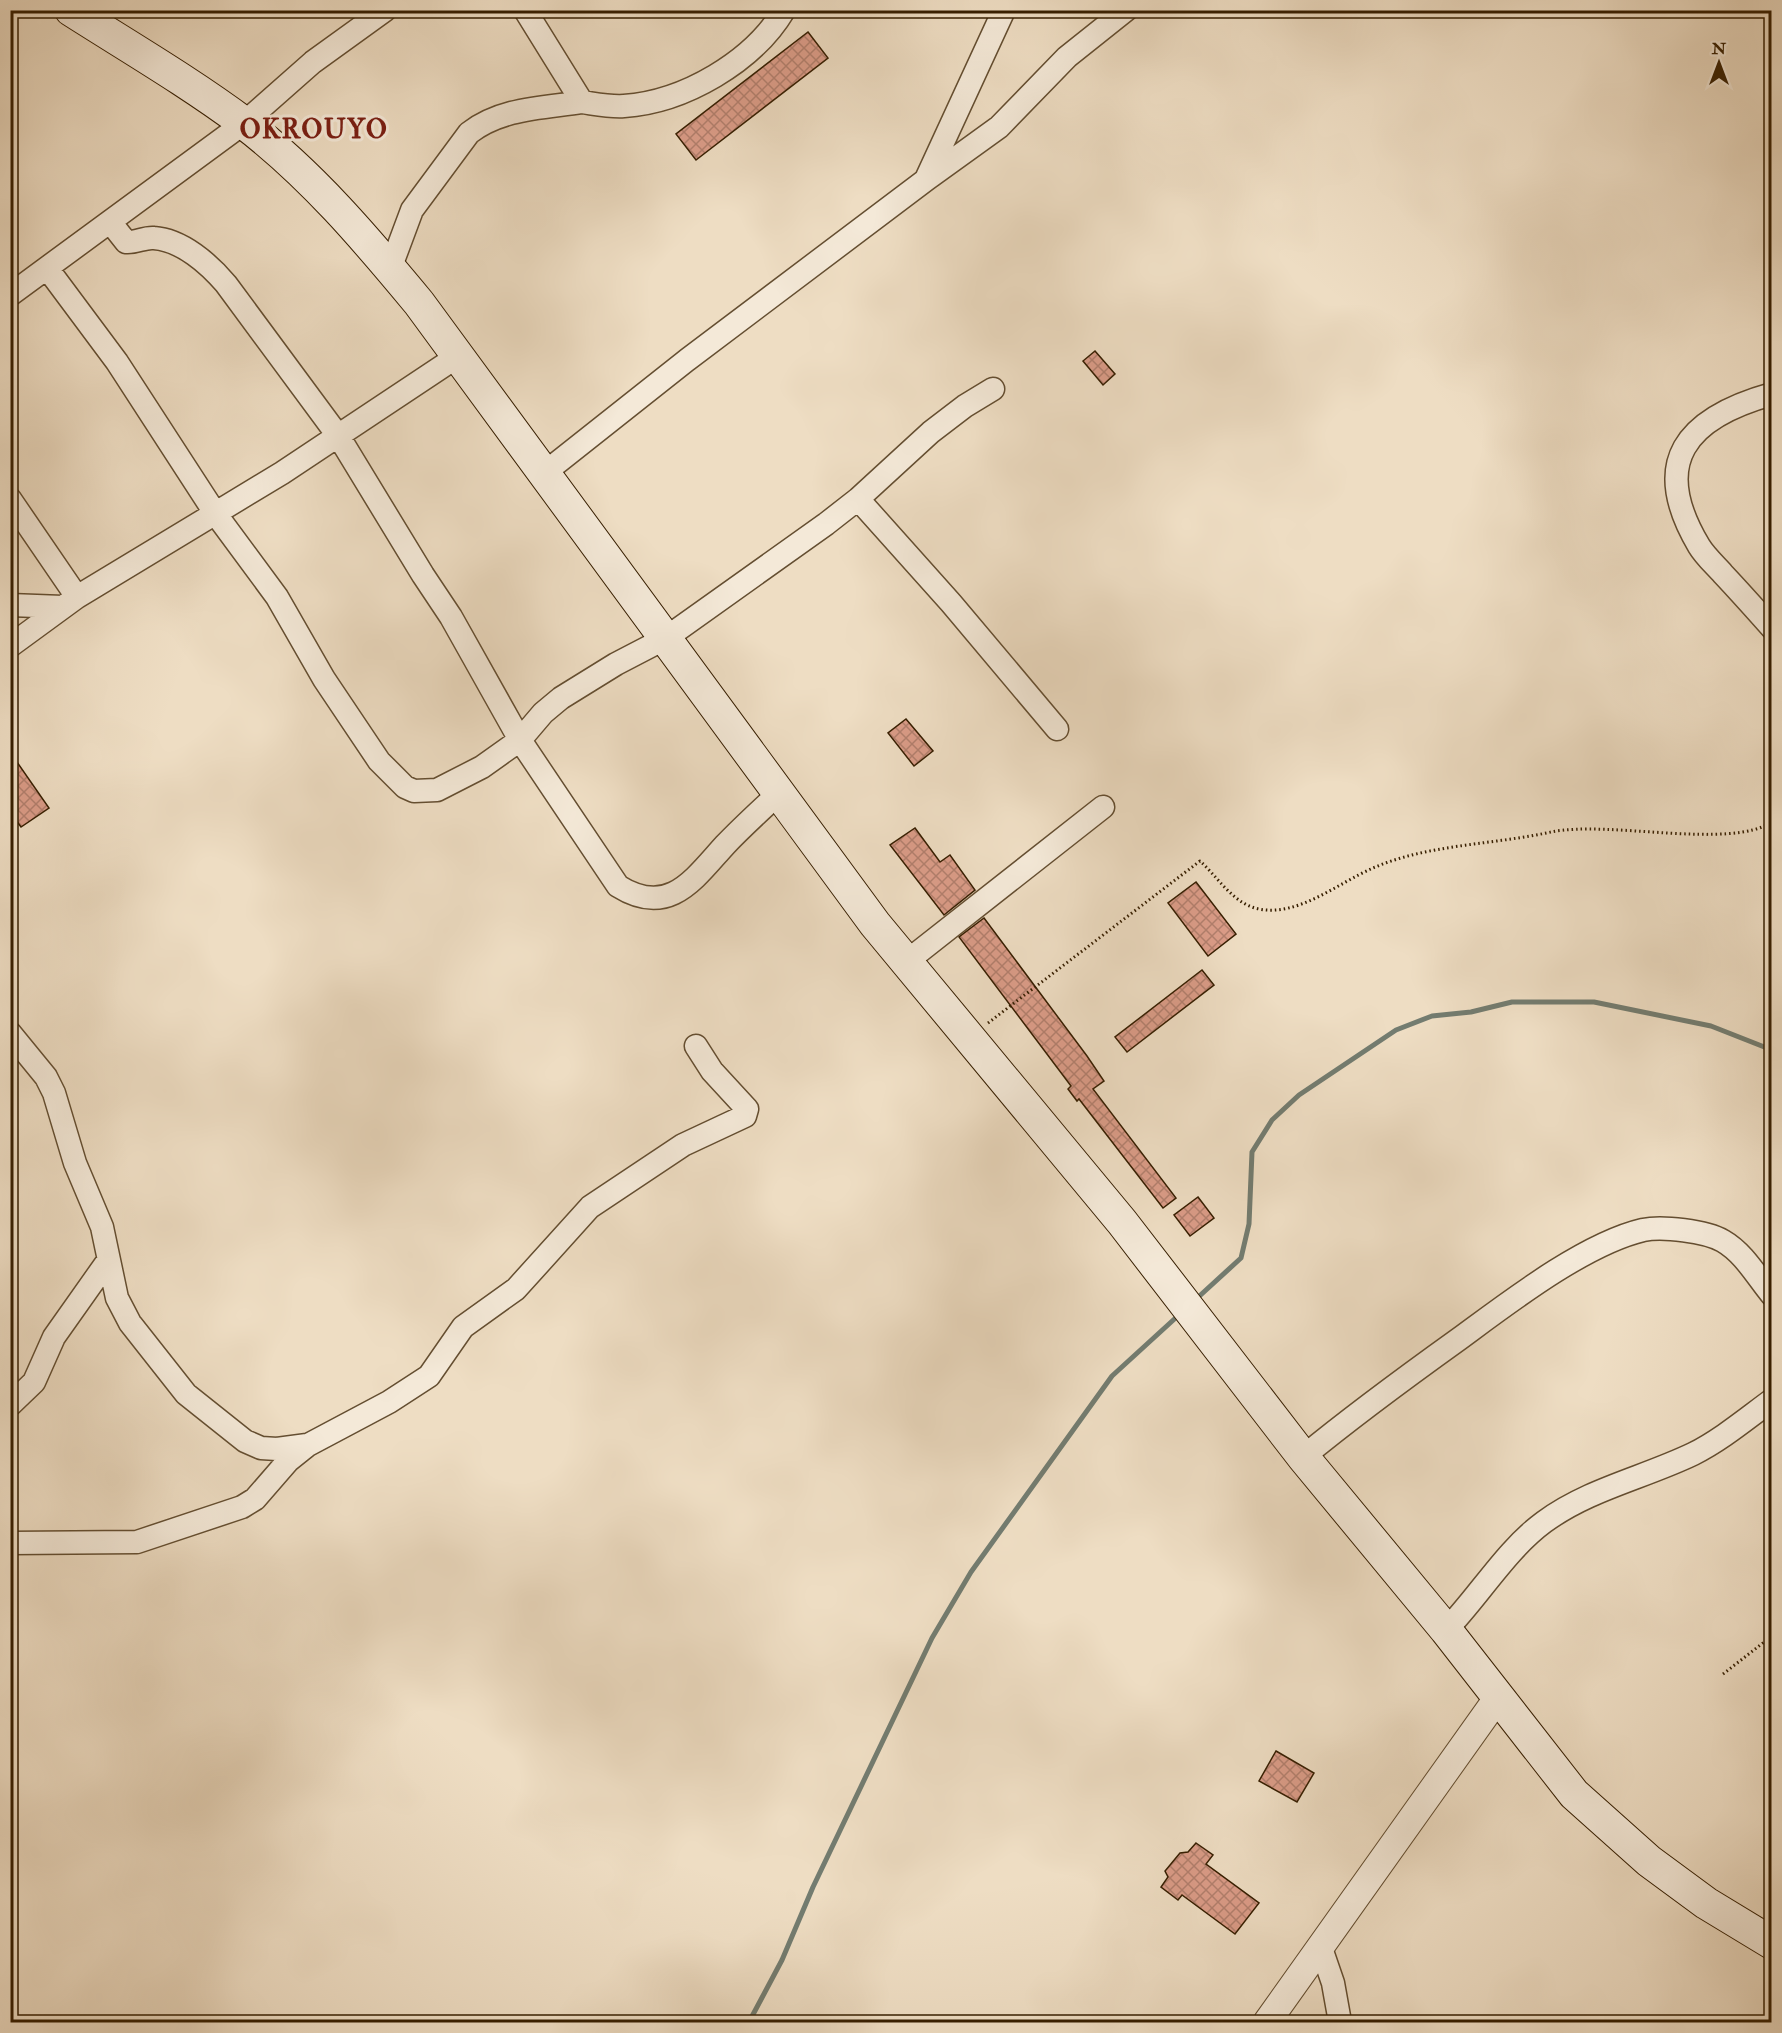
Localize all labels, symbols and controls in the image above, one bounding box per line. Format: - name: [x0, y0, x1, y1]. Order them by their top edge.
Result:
- north arrow: [1689, 33, 1749, 93]
- text: N: [1711, 39, 1727, 59]
- district label: OKROUYO: [239, 114, 389, 146]

